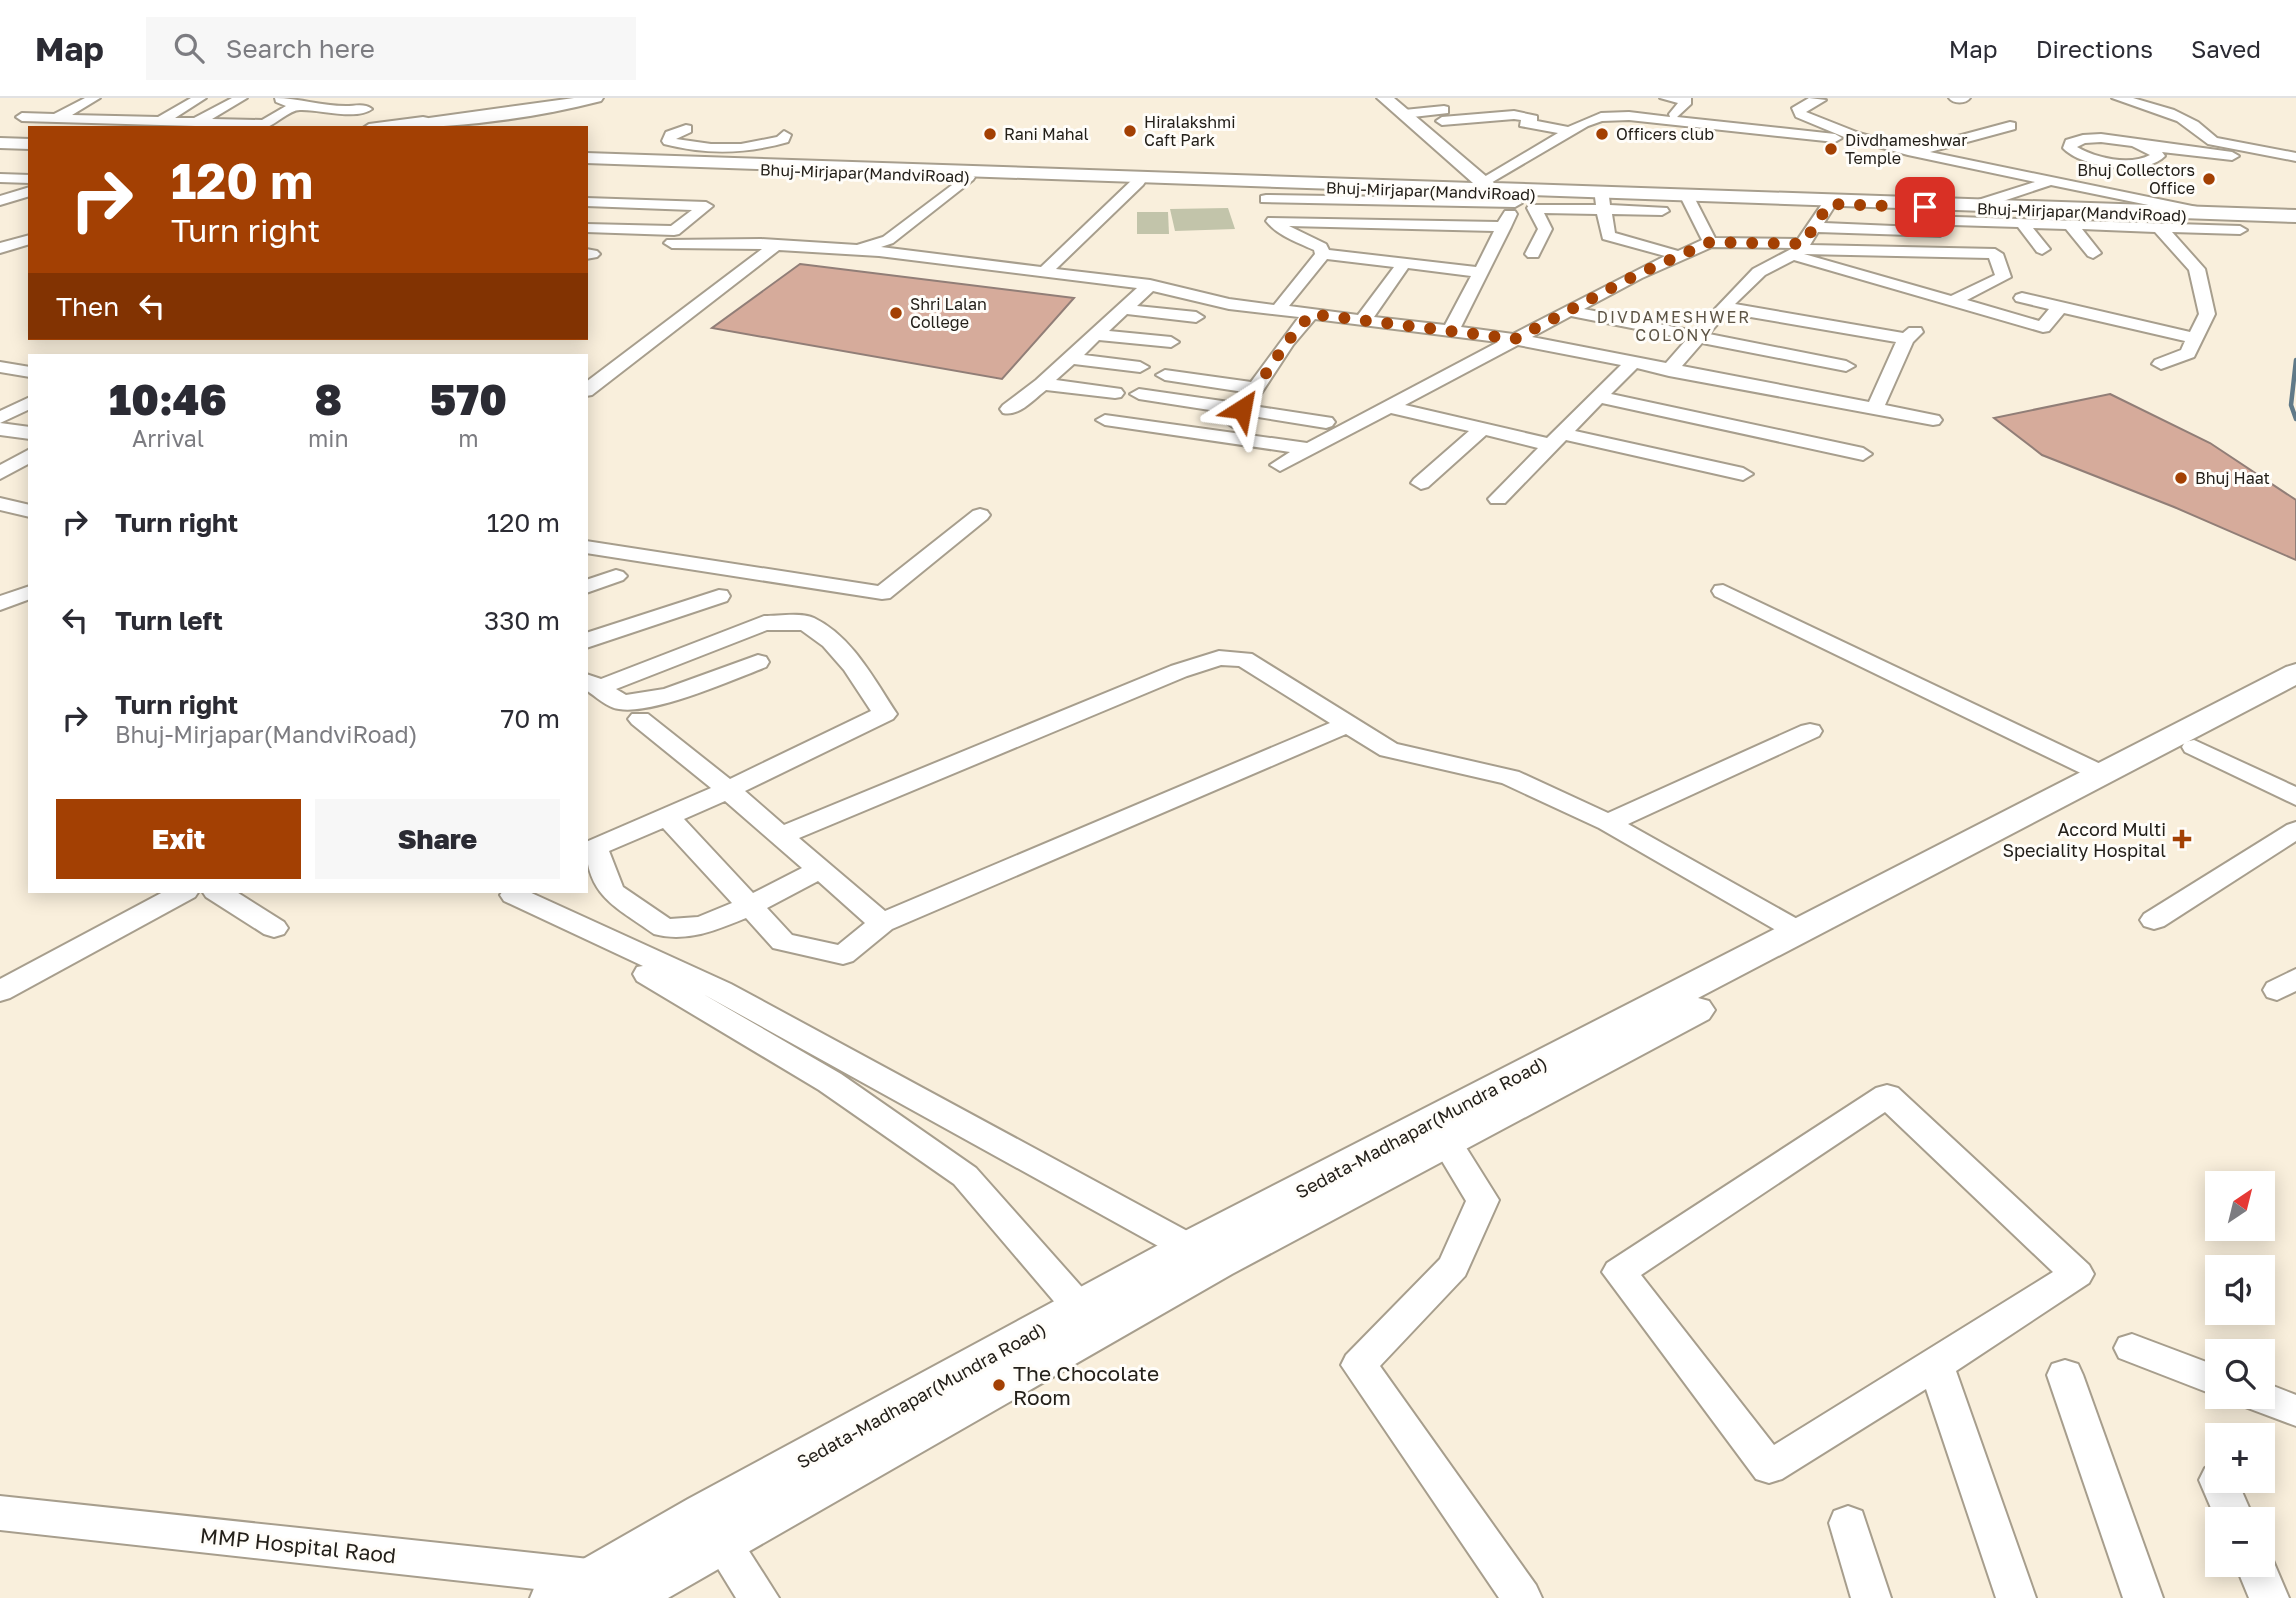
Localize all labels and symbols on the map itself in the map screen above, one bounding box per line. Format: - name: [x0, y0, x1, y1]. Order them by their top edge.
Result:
- place label: Hiralakshmi Caft Park: [1144, 112, 1236, 150]
- marker: Hiralakshmi Caft Park: [1122, 123, 1138, 139]
- place label: Rani Mahal: [1004, 124, 1089, 144]
- place label: Officers club: [1616, 124, 1714, 144]
- marker: Rani Mahal: [982, 126, 998, 142]
- marker: Officers club: [1594, 126, 1610, 142]
- place label: Divdhameshwar Temple: [1845, 130, 1967, 168]
- marker: Divdhameshwar Temple: [1823, 141, 1839, 157]
- street label: Bhuj-Mirjapar(MandviRoad): [759, 159, 971, 187]
- place label: Bhuj Collectors Office: [2077, 160, 2195, 198]
- marker: Bhuj Collectors Office: [2201, 171, 2217, 187]
- street label: Bhuj-Mirjapar(MandviRoad): [1325, 177, 1537, 205]
- pin: [1895, 177, 1955, 237]
- street label: Bhuj-Mirjapar(MandviRoad): [1976, 198, 2188, 226]
- place label: Shri Lalan College: [910, 294, 987, 332]
- marker: Shri Lalan College: [888, 305, 904, 321]
- district label: DIVDAMESHWER COLONY: [1597, 307, 1751, 345]
- position arrow: [1205, 372, 1279, 446]
- place label: Bhuj Haat: [2195, 468, 2270, 488]
- marker: Bhuj Haat: [2173, 470, 2189, 486]
- place label: Accord Multi Speciality Hospital: [2002, 818, 2166, 861]
- marker: Accord Multi Speciality Hospital: [2172, 829, 2192, 849]
- street label: Sedata-Madhapar(Mundra Road): [1292, 1051, 1550, 1203]
- north arrow: [2205, 1171, 2275, 1241]
- street label: Sedata-Madhapar(Mundra Road): [793, 1317, 1049, 1473]
- place label: The Chocolate Room: [1013, 1360, 1159, 1410]
- marker: The Chocolate Room: [991, 1377, 1007, 1393]
- street label: MMP Hospital Raod: [199, 1522, 397, 1568]

